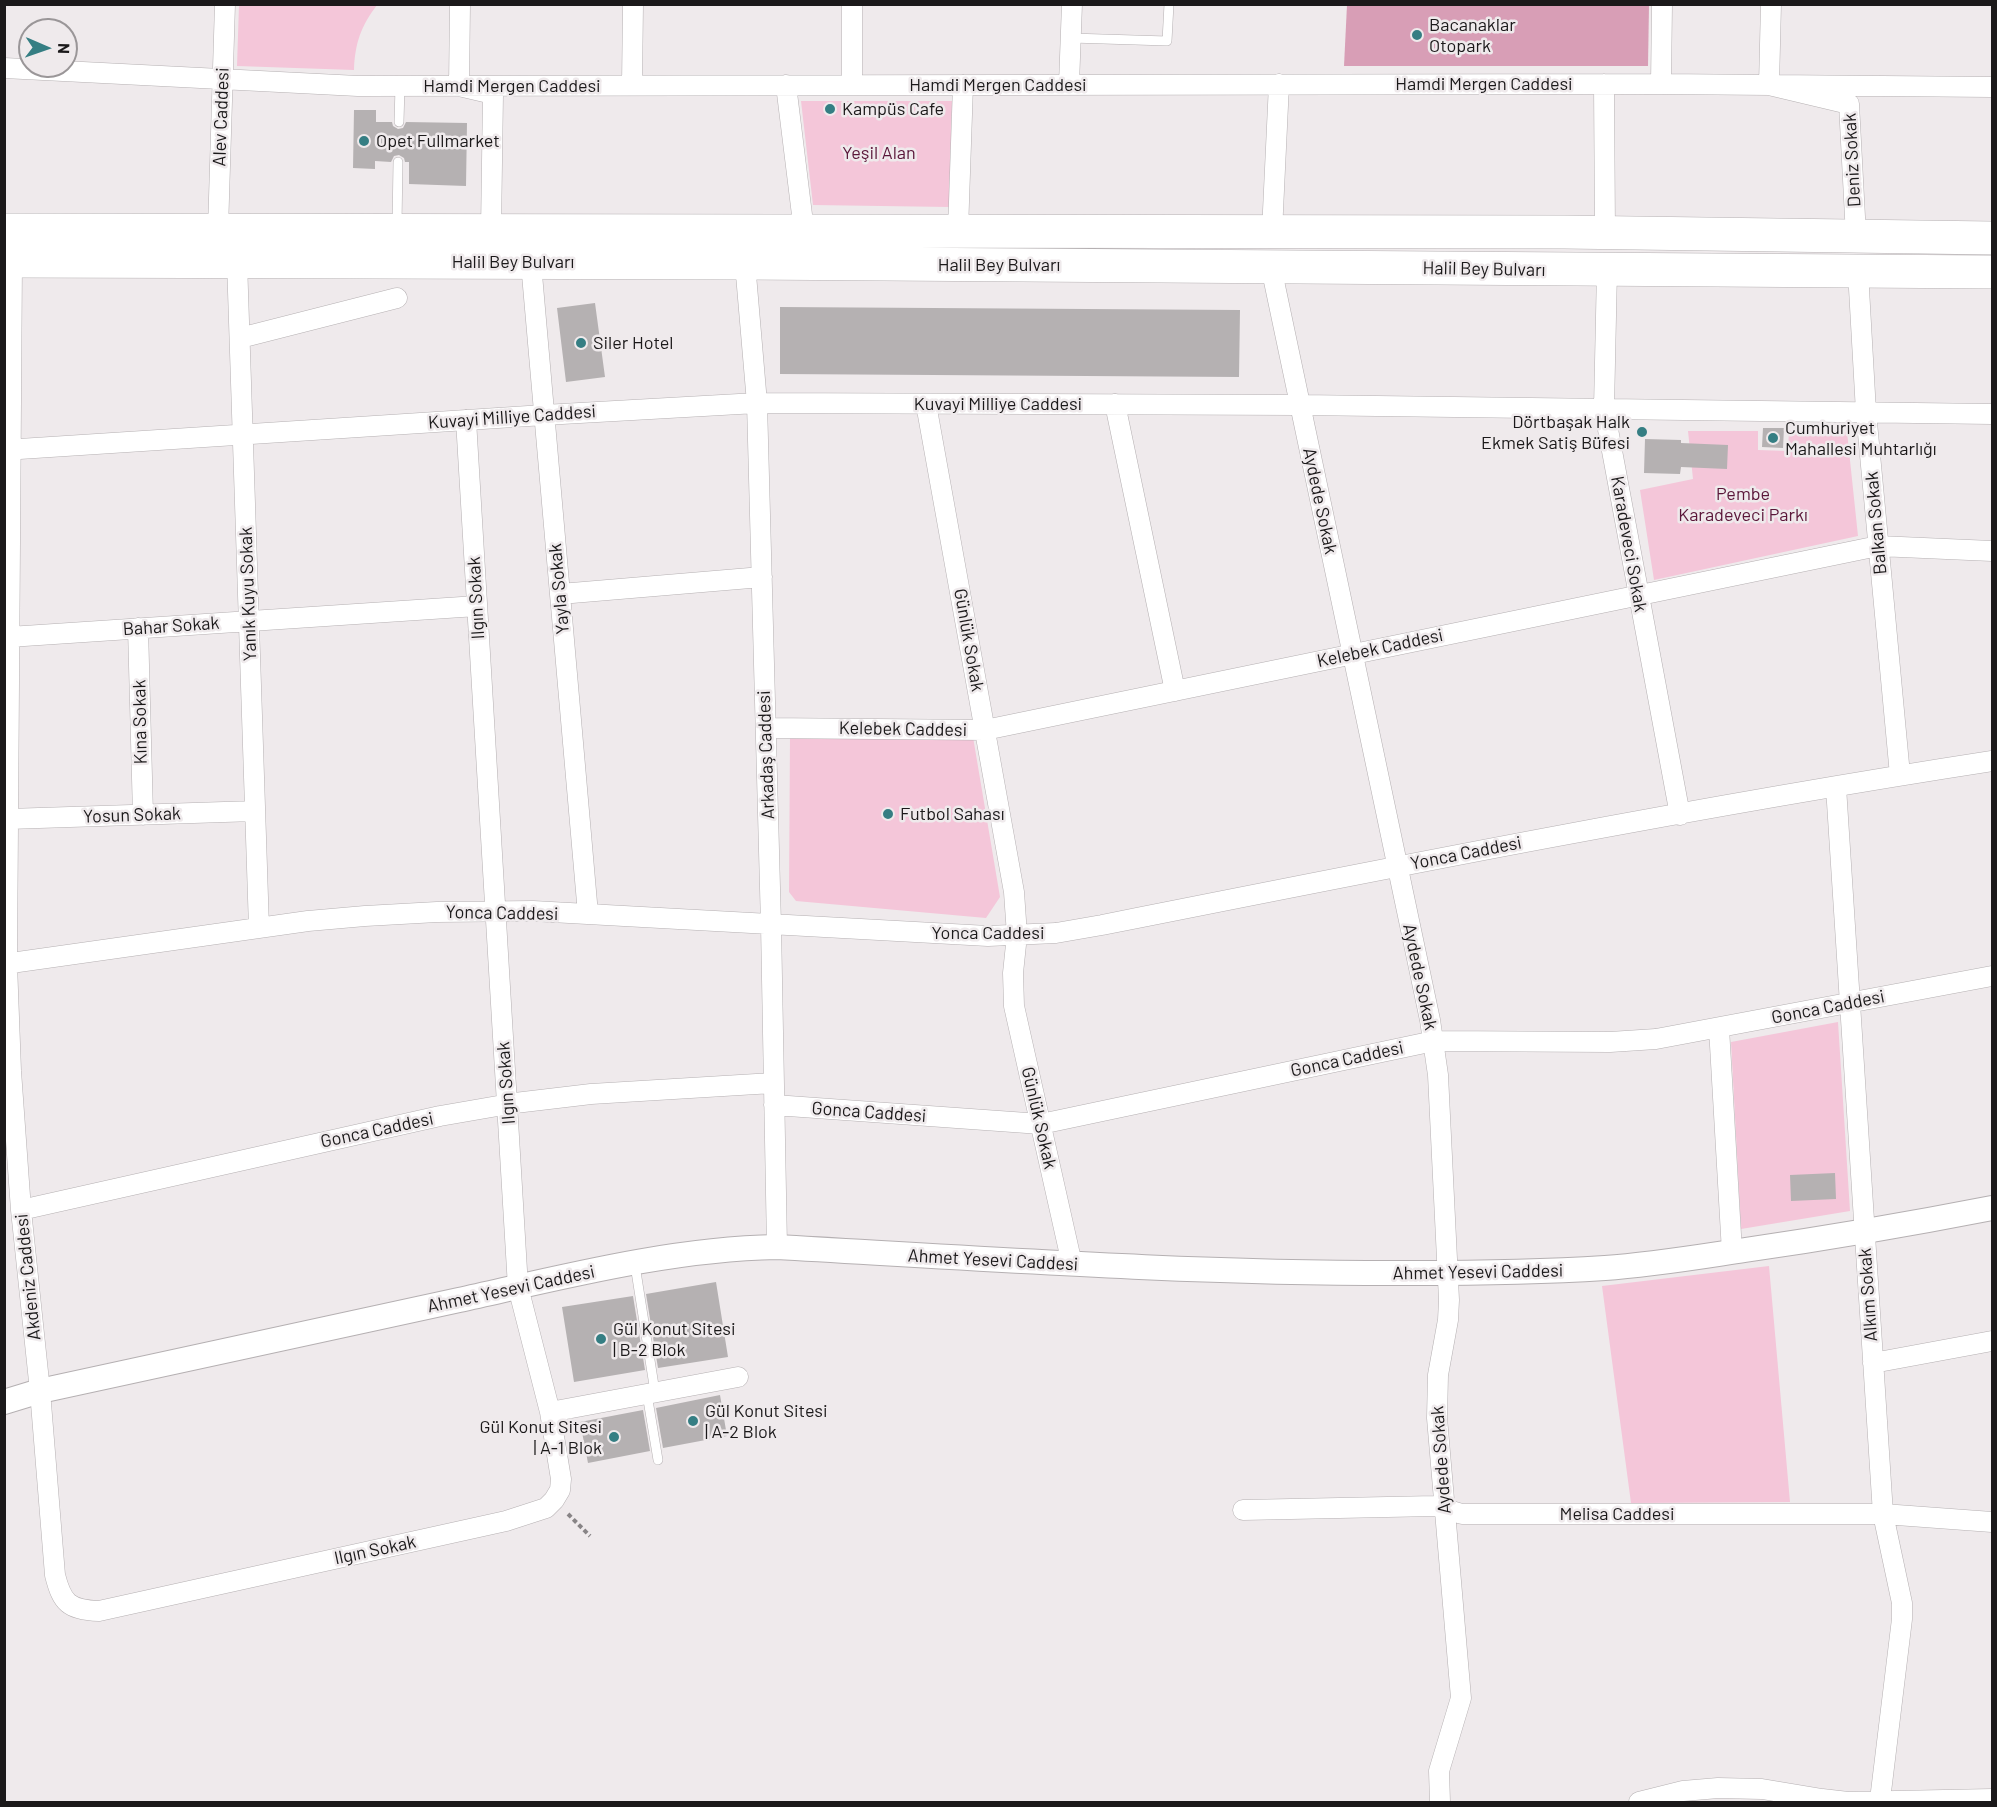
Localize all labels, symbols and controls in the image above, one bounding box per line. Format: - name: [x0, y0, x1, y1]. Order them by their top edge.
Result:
- place label: Bacanaklar Otopark: [1429, 14, 1516, 57]
- north arrow: [18, 18, 78, 78]
- marker: Bacanaklar Otopark: [1410, 28, 1424, 42]
- text: N: [55, 43, 74, 54]
- street label: Alev Caddesi: [208, 67, 234, 167]
- street label: Hamdi Mergen Caddesi: [1395, 73, 1573, 95]
- street label: Hamdi Mergen Caddesi: [909, 74, 1087, 96]
- street label: Hamdi Mergen Caddesi: [423, 75, 601, 97]
- place label: Kampüs Cafe: [842, 98, 944, 120]
- marker: Kampüs Cafe: [823, 102, 837, 116]
- street label: Deniz Sokak: [1839, 112, 1865, 208]
- place label: Opet Fullmarket: [376, 130, 500, 152]
- marker: Opet Fullmarket: [357, 134, 371, 148]
- park label: Yeşil Alan: [842, 142, 916, 164]
- street label: Halil Bey Bulvarı: [452, 251, 574, 273]
- street label: Halil Bey Bulvarı: [938, 254, 1060, 276]
- street label: Halil Bey Bulvarı: [1422, 257, 1546, 281]
- place label: Siler Hotel: [593, 332, 673, 354]
- marker: Siler Hotel: [574, 336, 588, 350]
- street label: Kuvayi Milliye Caddesi: [914, 393, 1082, 415]
- street label: Kuvayi Milliye Caddesi: [427, 400, 597, 434]
- place label: Dörtbaşak Halk Ekmek Satiş Büfesi: [1481, 411, 1630, 454]
- place label: Cumhuriyet Mahallesi Muhtarlığı: [1785, 417, 1936, 460]
- marker: Dörtbaşak Halk Ekmek Satiş Büfesi: [1635, 425, 1649, 439]
- marker: Cumhuriyet Mahallesi Muhtarlığı: [1766, 431, 1780, 445]
- street label: Aydede Sokak: [1298, 446, 1342, 556]
- street label: Balkan Sokak: [1861, 471, 1891, 575]
- street label: Karadeveci Sokak: [1606, 474, 1652, 614]
- park label: Pembe Karadeveci Parkı: [1678, 483, 1808, 526]
- street label: Yanık Kuyu Sokak: [235, 527, 261, 661]
- street label: Yayla Sokak: [544, 543, 574, 635]
- street label: Ilgın Sokak: [463, 556, 489, 640]
- street label: Günlük Sokak: [949, 587, 989, 693]
- street label: Bahar Sokak: [122, 612, 220, 640]
- street label: Kelebek Caddesi: [1315, 624, 1445, 672]
- street label: Kına Sokak: [128, 679, 152, 765]
- street label: Arkadaş Caddesi: [753, 690, 779, 820]
- street label: Kelebek Caddesi: [839, 717, 967, 741]
- street label: Yosun Sokak: [83, 802, 181, 828]
- place label: Futbol Sahası: [900, 803, 1004, 825]
- marker: Futbol Sahası: [881, 807, 895, 821]
- street label: Yonca Caddesi: [1408, 832, 1524, 874]
- street label: Yonca Caddesi: [445, 901, 559, 925]
- street label: Yonca Caddesi: [932, 922, 1044, 944]
- street label: Aydede Sokak: [1398, 922, 1442, 1032]
- street label: Gonca Caddesi: [1770, 985, 1886, 1029]
- street label: Gonca Caddesi: [1289, 1036, 1405, 1082]
- street label: Ilgın Sokak: [492, 1041, 520, 1125]
- street label: Günlük Sokak: [1017, 1065, 1061, 1171]
- street label: Gonca Caddesi: [811, 1097, 927, 1127]
- street label: Gonca Caddesi: [319, 1107, 435, 1153]
- street label: Akdeniz Caddesi: [11, 1213, 45, 1341]
- street label: Ahmet Yesevi Caddesi: [907, 1245, 1079, 1275]
- street label: Alkım Sokak: [1854, 1247, 1882, 1343]
- street label: Ahmet Yesevi Caddesi: [1393, 1260, 1563, 1284]
- street label: Ahmet Yesevi Caddesi: [425, 1261, 597, 1317]
- place label: Gül Konut Sitesi | B-2 Blok: [613, 1318, 736, 1360]
- marker: Gül Konut Sitesi | B-2 Blok: [594, 1332, 608, 1346]
- place label: Gül Konut Sitesi | A-2 Blok: [705, 1400, 828, 1442]
- street label: Aydede Sokak: [1426, 1405, 1456, 1515]
- marker: Gül Konut Sitesi | A-2 Blok: [686, 1414, 700, 1428]
- place label: Gül Konut Sitesi | A-1 Blok: [479, 1416, 602, 1458]
- marker: Gül Konut Sitesi | A-1 Blok: [607, 1430, 621, 1444]
- street label: Melisa Caddesi: [1560, 1503, 1674, 1525]
- street label: Ilgın Sokak: [332, 1531, 418, 1569]

